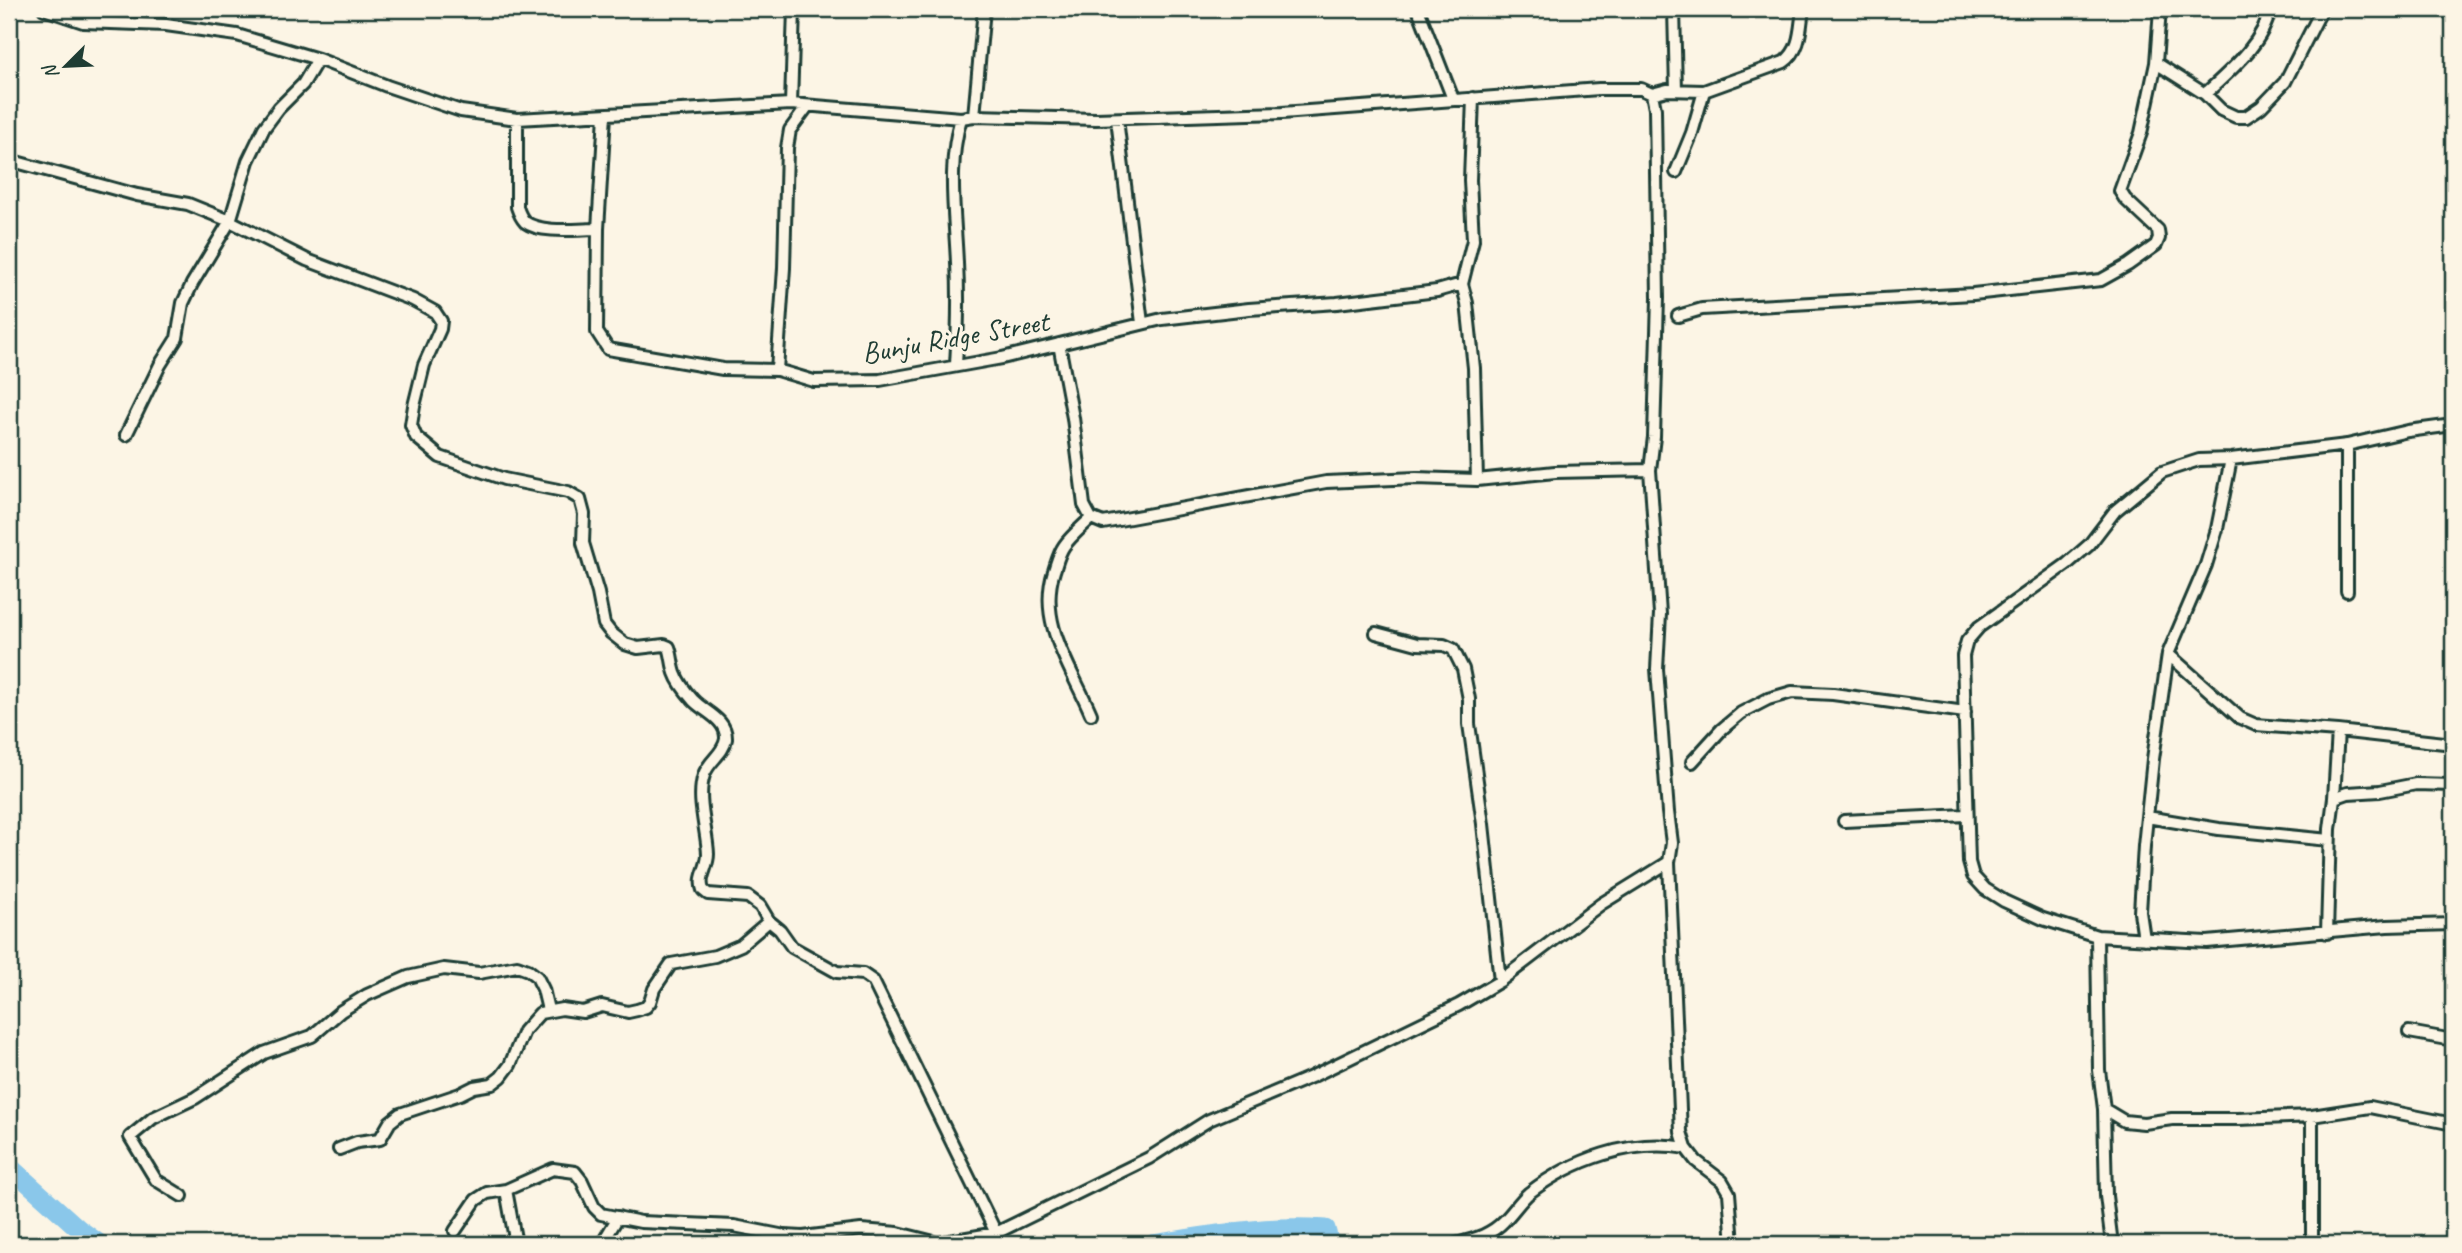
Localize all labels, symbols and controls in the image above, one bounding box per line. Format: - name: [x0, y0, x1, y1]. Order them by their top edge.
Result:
- north arrow: [32, 32, 102, 102]
- text: N: [37, 59, 65, 83]
- street label: Bunju Ridge Street: [859, 301, 1054, 372]

